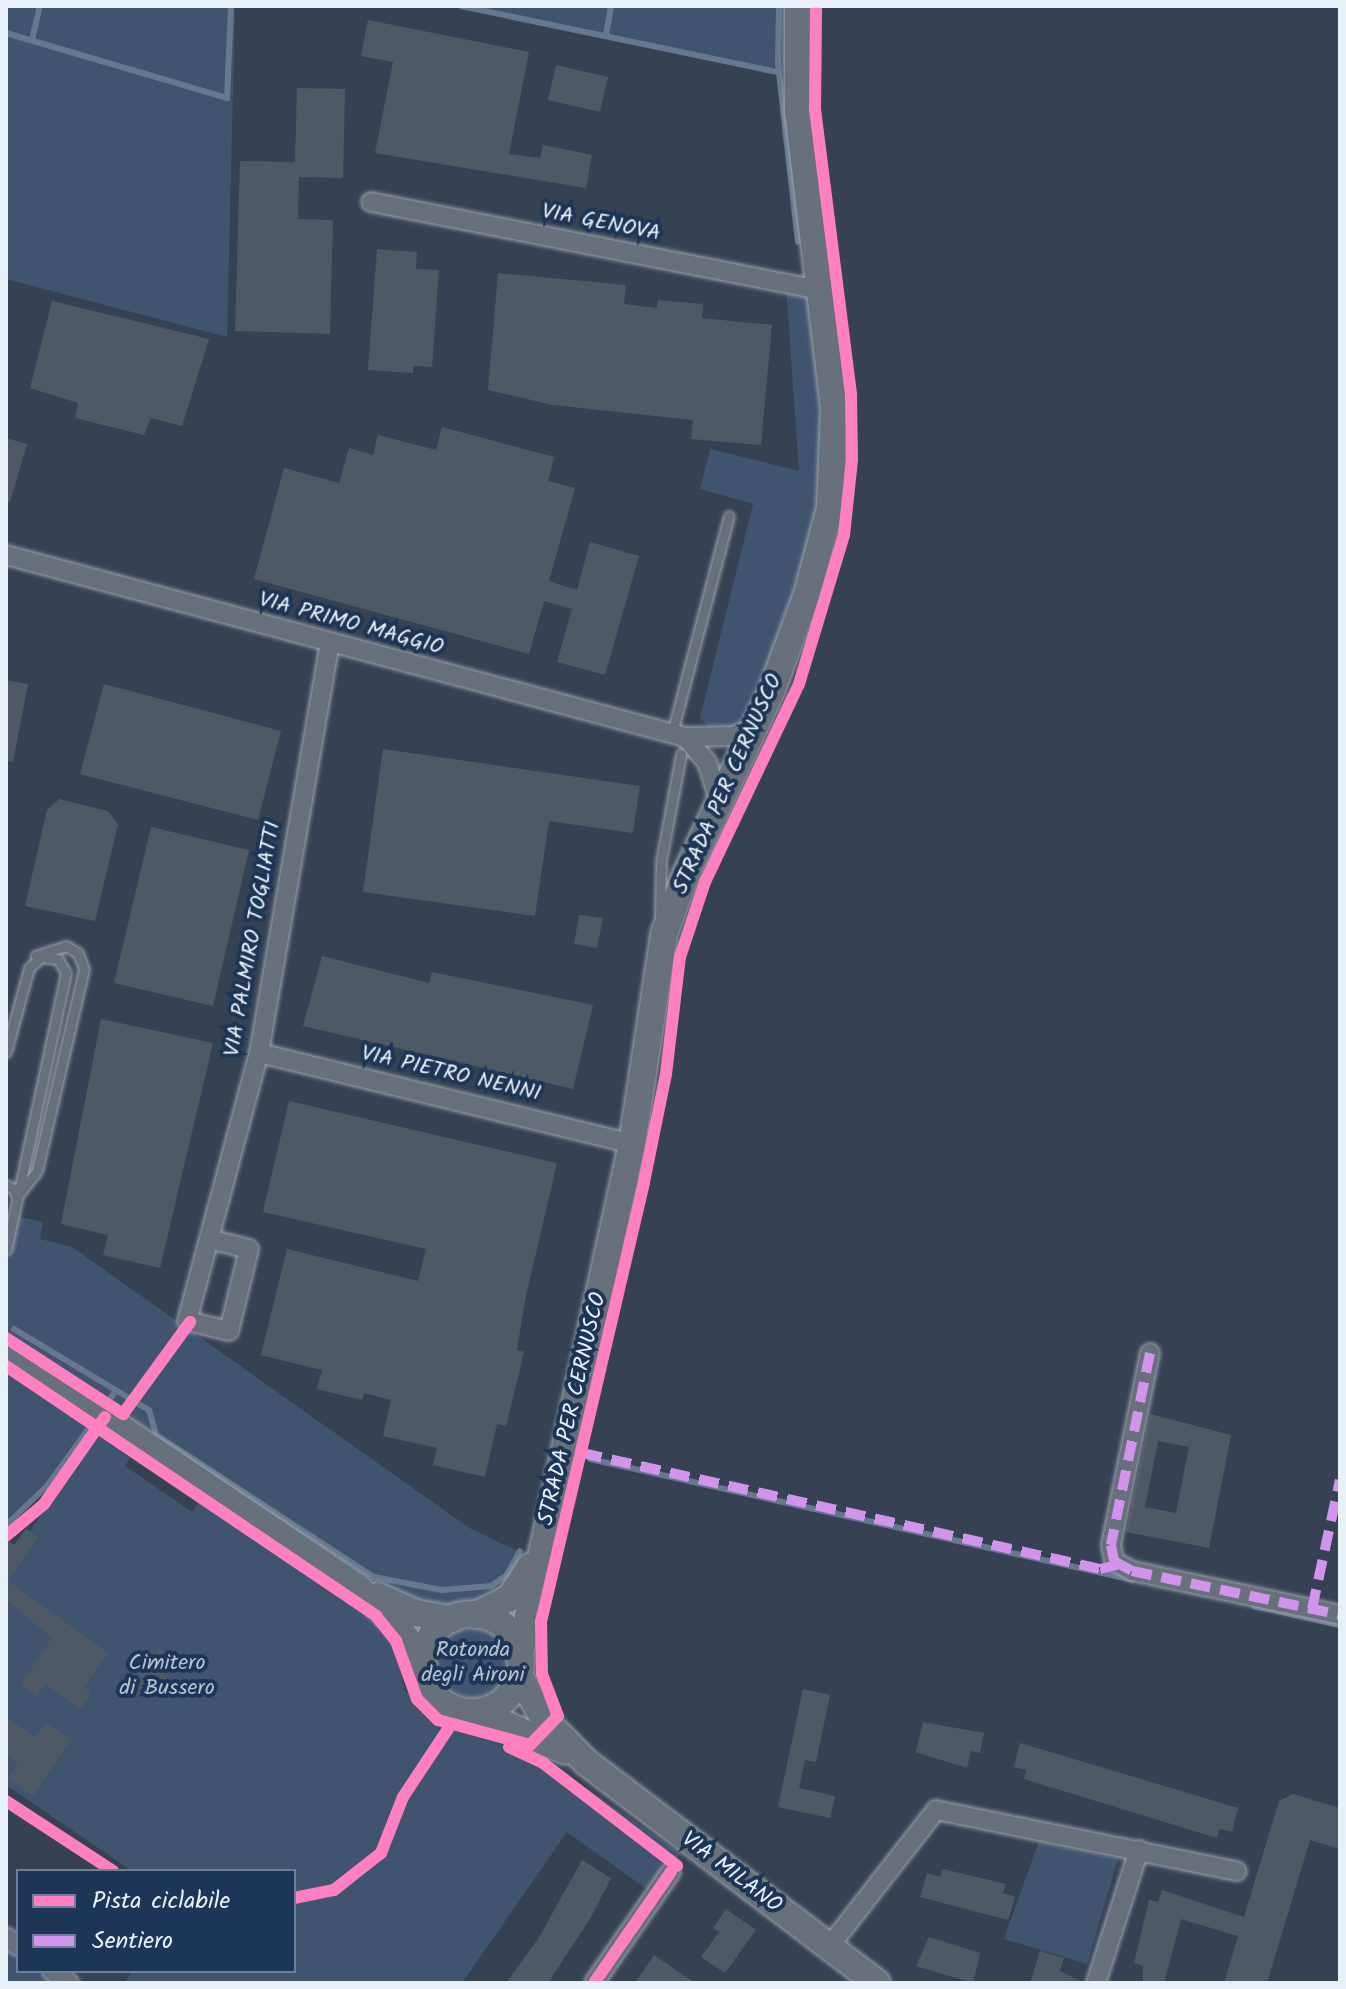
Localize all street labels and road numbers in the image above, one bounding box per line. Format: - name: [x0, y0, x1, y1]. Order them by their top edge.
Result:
- street label: VIA GENOVA: [539, 199, 663, 247]
- street label: VIA PRIMO MAGGIO: [256, 587, 446, 661]
- street label: STRADA PER CERNUSCO: [668, 670, 788, 898]
- street label: VIA PALMIRO TOGLIATTI: [219, 819, 287, 1059]
- street label: VIA PIETRO NENNI: [359, 1040, 543, 1108]
- street label: STRADA PER CERNUSCO: [533, 1290, 613, 1528]
- street label: VIA MILANO: [676, 1827, 786, 1919]

